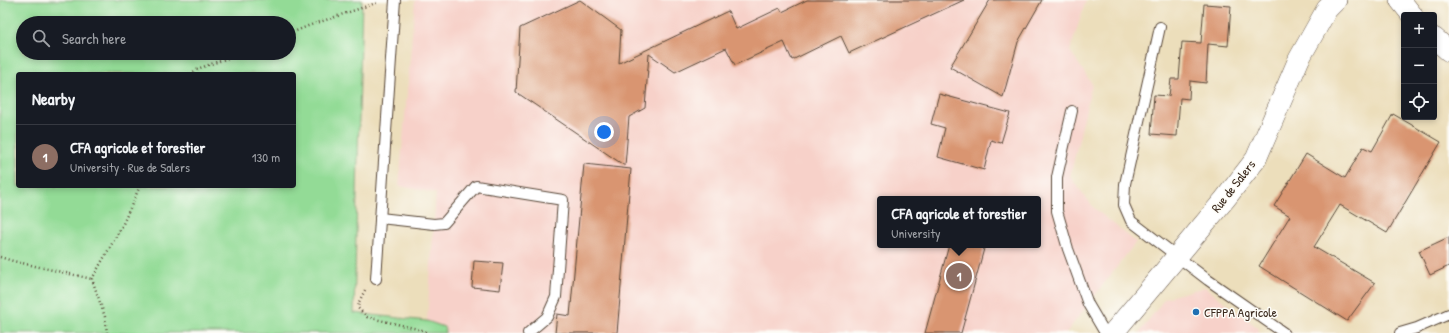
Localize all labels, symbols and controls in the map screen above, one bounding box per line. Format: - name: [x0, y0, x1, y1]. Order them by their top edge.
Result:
- map controls: [1401, 12, 1437, 120]
- button: +: [1401, 12, 1437, 48]
- search box: [16, 16, 296, 60]
- icon: search: [30, 27, 52, 49]
- text: Search here: [62, 28, 126, 49]
- button: −: [1401, 48, 1437, 84]
- button: locate: [1401, 84, 1437, 120]
- text: Nearby: [32, 87, 75, 110]
- your location: [594, 122, 614, 142]
- text: CFA agricole et forestier: [70, 137, 205, 158]
- text: 1: [43, 148, 47, 166]
- text: 130 m: [252, 148, 280, 166]
- street label: Rue de Salers: [1207, 156, 1259, 216]
- text: University · Rue de Salers: [70, 158, 190, 176]
- popup: [877, 196, 1041, 248]
- text: CFA agricole et forestier: [891, 203, 1027, 224]
- text: University: [891, 224, 941, 242]
- pin: 1: [946, 261, 972, 291]
- place label: CFPPA Agricole: [1204, 303, 1277, 321]
- marker: CFPPA Agricole: [1191, 307, 1201, 317]

